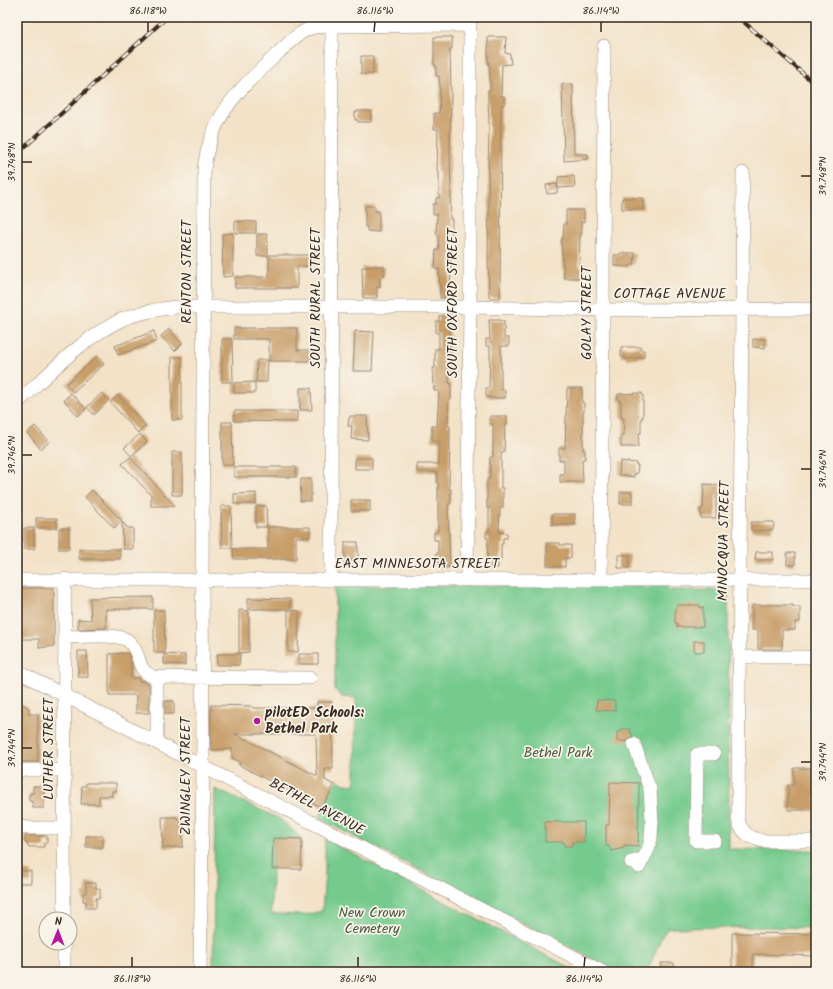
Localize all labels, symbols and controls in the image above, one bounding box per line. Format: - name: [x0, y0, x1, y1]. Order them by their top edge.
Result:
- text: 86.118°W: [129, 3, 167, 19]
- text: 86.116°W: [357, 3, 394, 19]
- text: 86.114°W: [583, 3, 620, 19]
- text: 39.748°N: [4, 142, 20, 182]
- text: 39.748°N: [815, 156, 831, 196]
- street label: RENTON STREET: [176, 219, 198, 324]
- street label: SOUTH RURAL STREET: [305, 226, 327, 368]
- street label: SOUTH OXFORD STREET: [442, 227, 464, 378]
- street label: GOLAY STREET: [576, 265, 598, 360]
- street label: COTTAGE AVENUE: [613, 283, 727, 305]
- text: 39.746°N: [4, 435, 20, 474]
- text: 39.746°N: [815, 449, 831, 488]
- street label: MINOCQUA STREET: [712, 479, 736, 601]
- street label: EAST MINNESOTA STREET: [335, 553, 501, 575]
- street label: LUTHER STREET: [38, 697, 60, 800]
- place label: pilotED Schools: Bethel Park: [264, 702, 365, 740]
- street label: ZWINGLEY STREET: [175, 715, 197, 835]
- marker: pilotED Schools: Bethel Park: [252, 716, 262, 726]
- text: 39.744°N: [4, 728, 20, 767]
- park label: Bethel Park: [524, 742, 593, 764]
- text: 39.744°N: [815, 742, 831, 781]
- street label: BETHEL AVENUE: [265, 772, 370, 842]
- park label: New Crown Cemetery: [338, 902, 406, 940]
- north arrow: [38, 911, 78, 951]
- text: N: [55, 913, 62, 931]
- text: 86.118°W: [113, 971, 151, 987]
- text: 86.116°W: [340, 971, 377, 987]
- text: 86.114°W: [566, 971, 603, 987]

